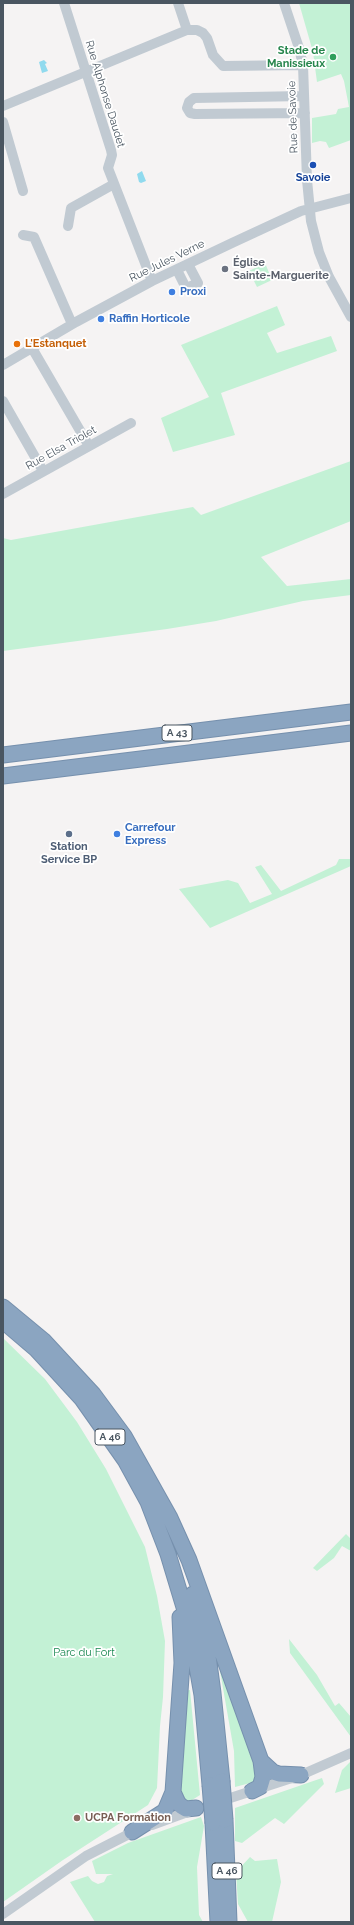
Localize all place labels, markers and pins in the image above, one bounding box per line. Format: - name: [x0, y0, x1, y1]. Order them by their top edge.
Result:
- place label: Stade de Manissieux: [267, 44, 325, 70]
- marker: Stade de Manissieux: [328, 52, 338, 62]
- marker: Savoie: [308, 160, 318, 170]
- place label: Savoie: [296, 171, 330, 185]
- place label: Église Sainte-Marguerite: [233, 256, 329, 282]
- marker: Église Sainte-Marguerite: [220, 264, 230, 274]
- place label: Proxi: [180, 285, 206, 299]
- marker: Proxi: [167, 287, 177, 297]
- place label: Raffin Horticole: [109, 312, 190, 326]
- marker: Raffin Horticole: [96, 314, 106, 324]
- place label: L'Estanquet: [25, 337, 86, 351]
- marker: L'Estanquet: [12, 339, 22, 349]
- place label: Carrefour Express: [125, 821, 176, 847]
- marker: Station Service BP: [64, 829, 74, 839]
- marker: Carrefour Express: [112, 829, 122, 839]
- place label: Station Service BP: [41, 840, 97, 866]
- place label: UCPA Formation: [85, 1811, 171, 1825]
- marker: UCPA Formation: [72, 1813, 82, 1823]

